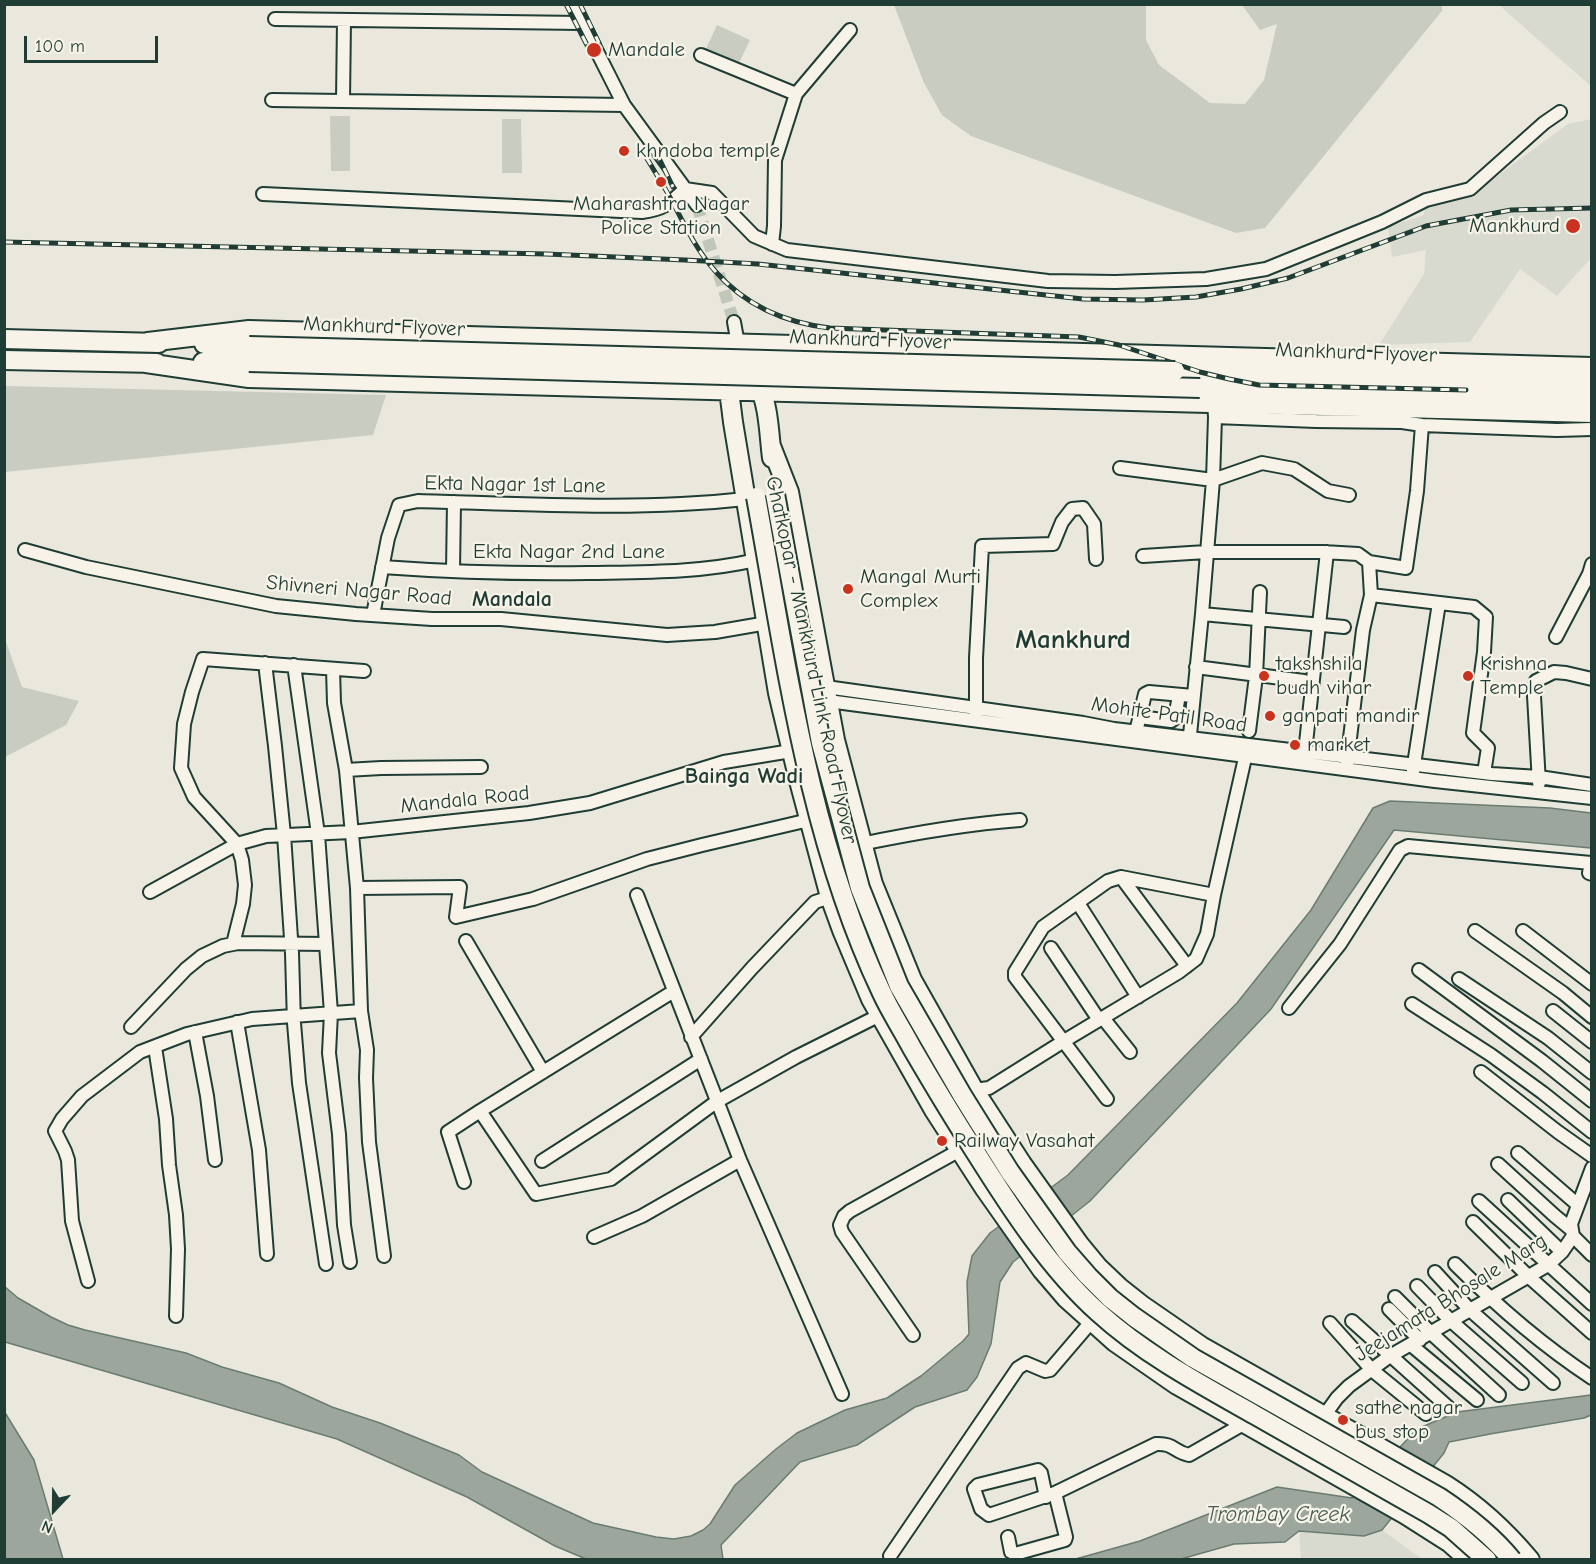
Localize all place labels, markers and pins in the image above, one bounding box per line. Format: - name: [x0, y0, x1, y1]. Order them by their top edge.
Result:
- place label: Mandale: [608, 37, 685, 63]
- marker: Mandale: [585, 41, 603, 59]
- place label: khndoba temple: [636, 138, 780, 164]
- marker: khndoba temple: [617, 144, 631, 158]
- marker: Maharashtra Nagar Police Station: [654, 175, 668, 189]
- place label: Maharashtra Nagar Police Station: [573, 191, 749, 241]
- place label: Mankhurd: [1469, 213, 1560, 239]
- marker: Mankhurd: [1564, 217, 1582, 235]
- place label: Mangal Murti Complex: [860, 564, 981, 614]
- marker: Mangal Murti Complex: [841, 582, 855, 596]
- place label: takshshila budh vihar: [1276, 651, 1371, 701]
- place label: Krishna Temple: [1480, 651, 1547, 701]
- marker: takshshila budh vihar: [1257, 669, 1271, 683]
- marker: Krishna Temple: [1461, 669, 1475, 683]
- place label: ganpati mandir: [1282, 703, 1419, 729]
- marker: ganpati mandir: [1263, 709, 1277, 723]
- place label: market: [1307, 732, 1370, 758]
- marker: market: [1288, 738, 1302, 752]
- place label: Railway Vasahat: [954, 1128, 1094, 1154]
- marker: Railway Vasahat: [935, 1134, 949, 1148]
- place label: sathe nagar bus stop: [1355, 1395, 1462, 1445]
- marker: sathe nagar bus stop: [1336, 1413, 1350, 1427]

